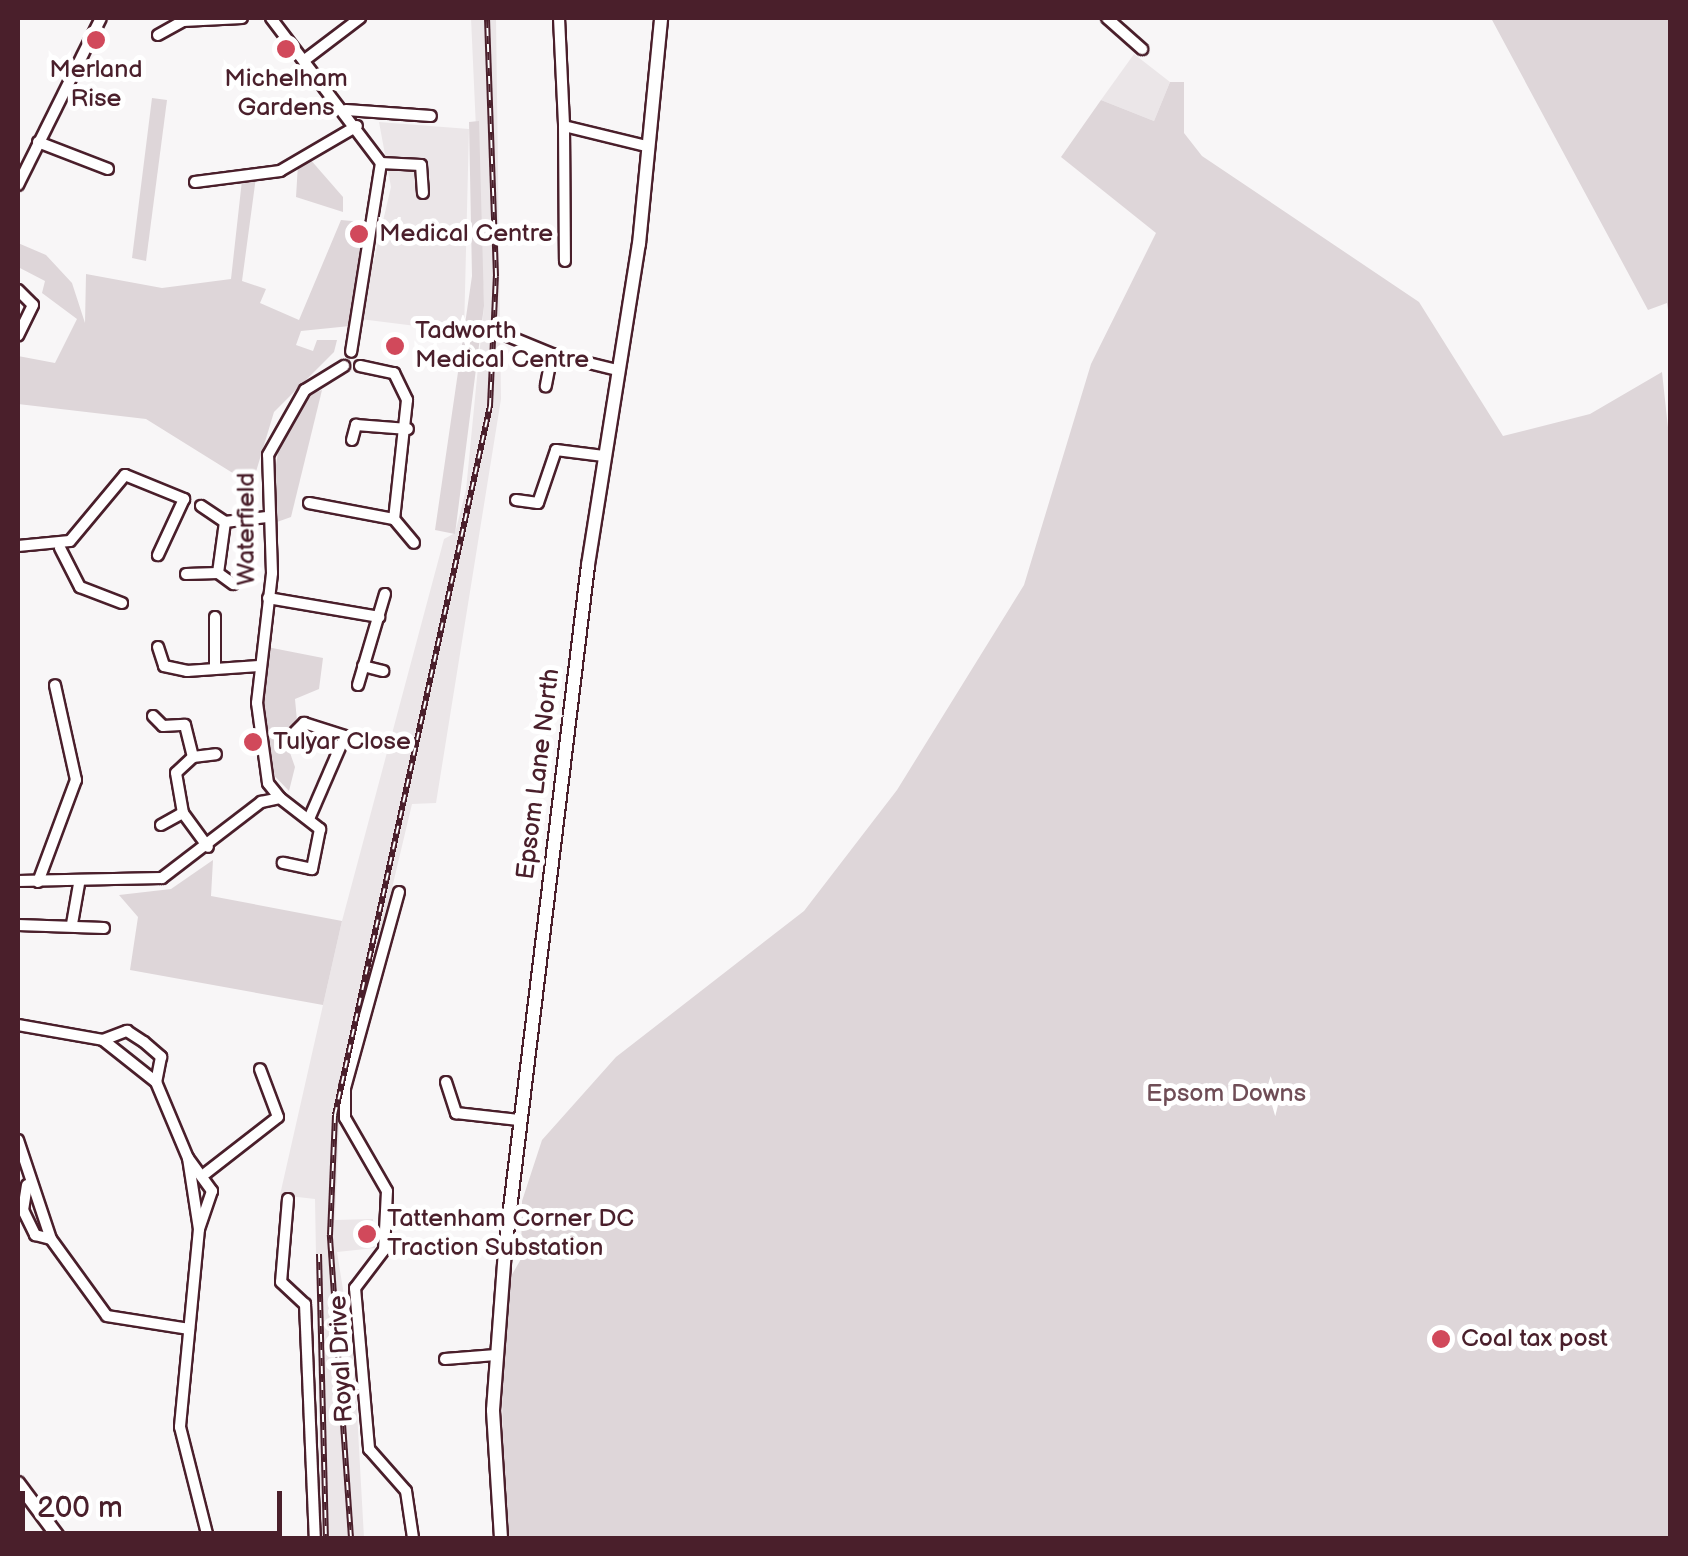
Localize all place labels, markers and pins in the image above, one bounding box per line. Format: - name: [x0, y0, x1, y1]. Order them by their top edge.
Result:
- marker: Merland Rise: [85, 29, 107, 51]
- marker: Michelham Gardens: [275, 38, 297, 60]
- place label: Merland Rise: [49, 56, 143, 115]
- place label: Michelham Gardens: [224, 65, 348, 124]
- place label: Medical Centre: [379, 219, 553, 249]
- marker: Medical Centre: [348, 223, 370, 245]
- place label: Tadworth Medical Centre: [415, 317, 589, 376]
- marker: Tadworth Medical Centre: [384, 335, 406, 357]
- place label: Tulyar Close: [273, 727, 411, 757]
- marker: Tulyar Close: [242, 731, 264, 753]
- place label: Tattenham Corner DC Traction Substation: [387, 1205, 634, 1264]
- marker: Tattenham Corner DC Traction Substation: [356, 1223, 378, 1245]
- place label: Coal tax post: [1461, 1324, 1608, 1354]
- marker: Coal tax post: [1430, 1328, 1452, 1350]

